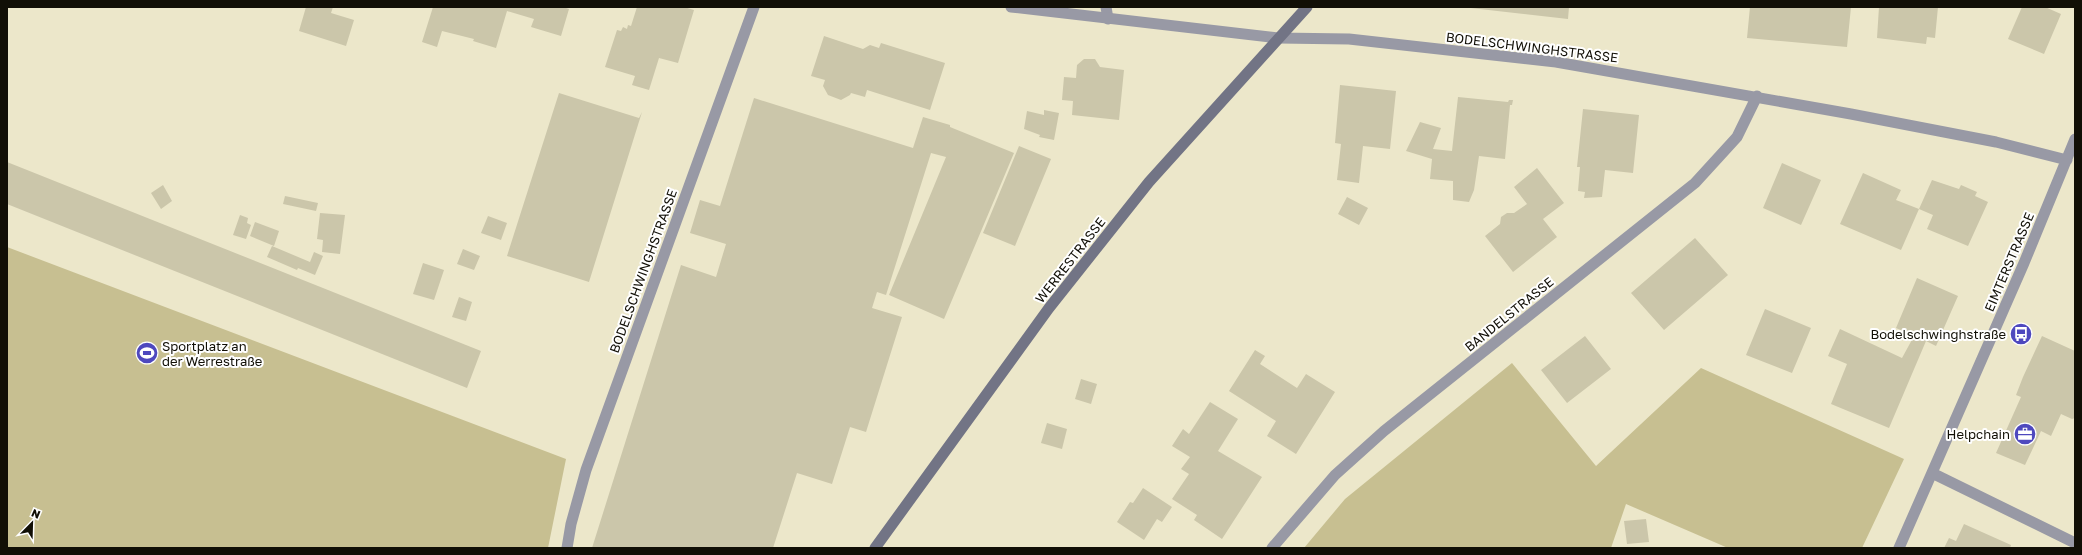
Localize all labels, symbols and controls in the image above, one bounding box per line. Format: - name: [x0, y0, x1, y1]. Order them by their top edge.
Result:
- street label: BODELSCHWINGHSTRASSE: [1445, 29, 1619, 66]
- street label: BODELSCHWINGHSTRASSE: [606, 187, 680, 355]
- street label: EIMTERSTRASSE: [1981, 210, 2037, 314]
- street label: WERRESTRASSE: [1032, 214, 1108, 306]
- street label: BANDELSTRASSE: [1461, 273, 1557, 355]
- bus stop icon: Bodelschwinghstraße: [2008, 321, 2034, 347]
- place label: Bodelschwinghstraße: [1871, 326, 2006, 342]
- place label: Sportplatz an der Werrestraße: [162, 338, 262, 369]
- sports icon: Sportplatz an der Werrestraße: [134, 340, 160, 366]
- office icon: Helpchain: [2012, 421, 2038, 447]
- place label: Helpchain: [1947, 426, 2010, 442]
- north arrow: [12, 503, 52, 543]
- text: N: [30, 506, 42, 521]

